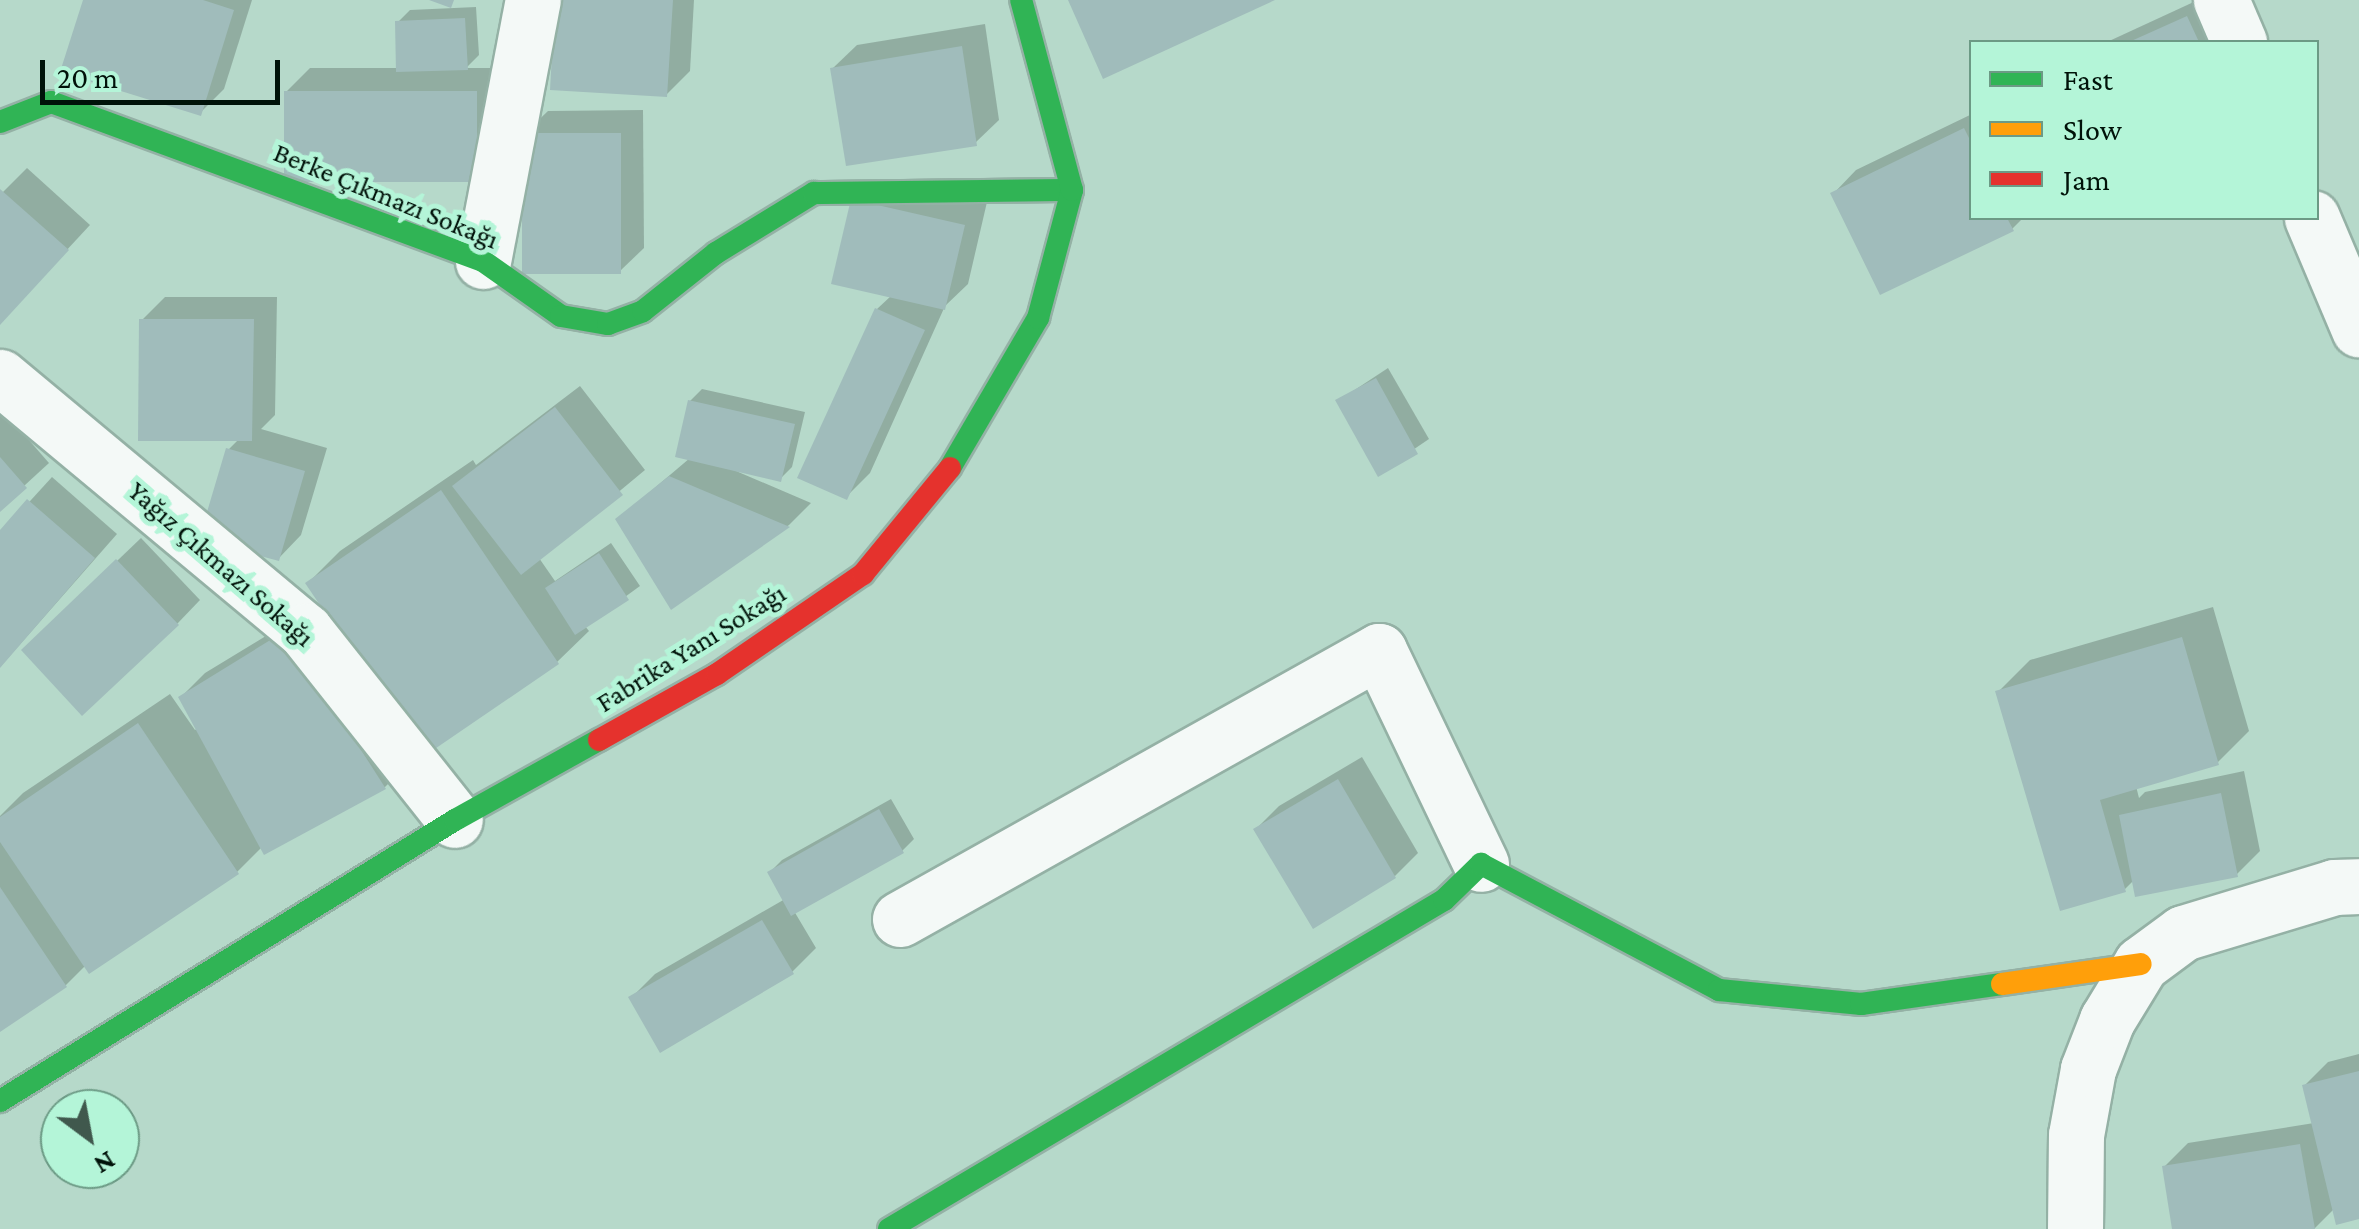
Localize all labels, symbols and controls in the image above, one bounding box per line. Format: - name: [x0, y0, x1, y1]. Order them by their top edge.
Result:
- scale bar: [45, 40, 285, 102]
- legend: [1969, 40, 2319, 220]
- text: 20 m: [57, 61, 118, 94]
- text: Fast: [2063, 63, 2113, 96]
- text: Slow: [2063, 113, 2122, 146]
- street label: Berke Çıkmazı Sokağı: [269, 136, 503, 256]
- text: Jam: [2063, 163, 2110, 196]
- street label: Yağız Çıkmazı Sokağı: [121, 474, 321, 654]
- street label: Fabrika Yanı Sokağı: [590, 576, 792, 720]
- north arrow: [40, 1089, 140, 1189]
- text: N: [89, 1145, 121, 1181]

